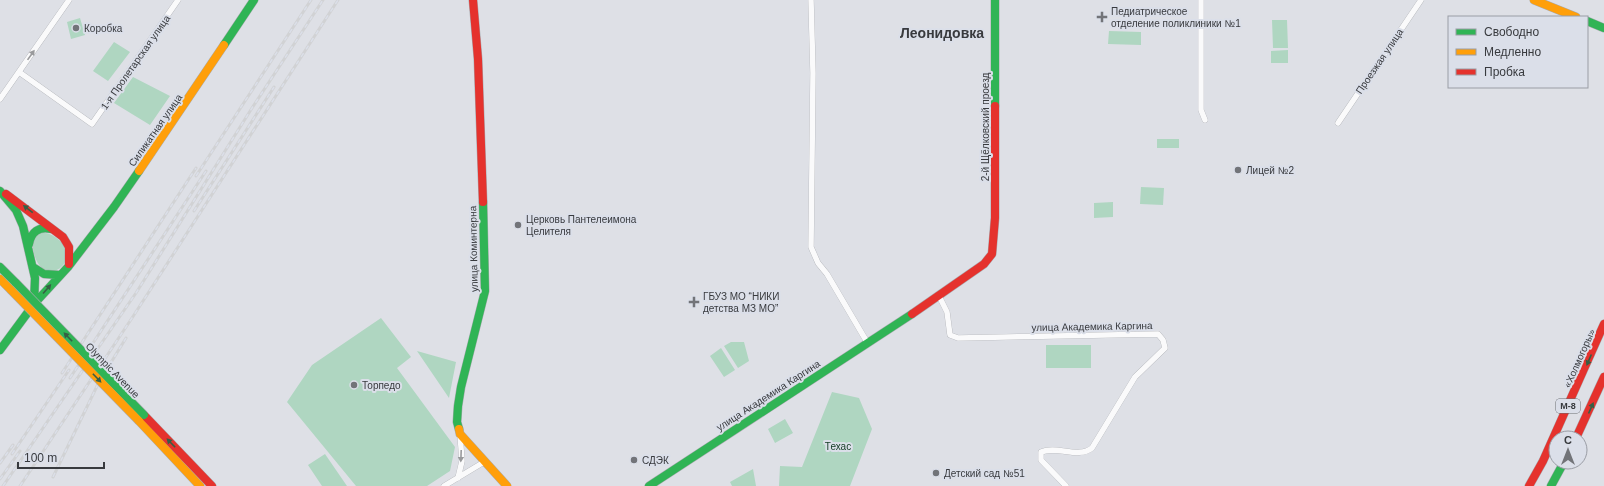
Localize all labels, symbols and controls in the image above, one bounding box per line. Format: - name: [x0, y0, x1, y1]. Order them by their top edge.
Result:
- place label: Педиатрическое отделение поликлиники №1: [1111, 6, 1241, 29]
- marker: Педиатрическое отделение поликлиники №1: [1096, 11, 1108, 23]
- street label: 1-я Пролетарская улица: [99, 13, 172, 112]
- legend: [1448, 16, 1588, 88]
- marker: Коробка: [71, 23, 81, 33]
- place label: Коробка: [84, 23, 123, 34]
- district label: Леонидовка: [900, 25, 984, 41]
- text: Свободно: [1484, 25, 1539, 39]
- street label: Проезжая улица: [1354, 26, 1406, 96]
- text: Медленно: [1484, 45, 1541, 59]
- one-way arrow: [27, 50, 35, 61]
- text: Пробка: [1484, 65, 1525, 79]
- street label: 2-й Щёлковский проезд: [980, 72, 991, 181]
- street label: Силикатная улица: [126, 92, 185, 168]
- marker: Лицей №2: [1233, 165, 1243, 175]
- place label: Лицей №2: [1246, 165, 1294, 176]
- one-way arrow: [23, 205, 33, 213]
- street label: улица Коминтерна: [467, 205, 480, 292]
- place label: Церковь Пантелеимона Целителя: [526, 214, 637, 237]
- marker: Церковь Пантелеимона Целителя: [513, 220, 523, 230]
- one-way arrow: [42, 284, 51, 295]
- place label: ГБУЗ МО “НИКИ детства МЗ МО”: [703, 291, 779, 314]
- marker: ГБУЗ МО “НИКИ детства МЗ МО”: [688, 296, 700, 308]
- street label: улица Академика Каргина: [1031, 320, 1153, 333]
- street label: «Холмогоры»: [1562, 327, 1597, 389]
- one-way arrow: [63, 332, 73, 342]
- street label: Olympic Avenue: [84, 341, 142, 400]
- one-way arrow: [1586, 355, 1592, 366]
- street label: улица Академика Каргина: [714, 358, 822, 433]
- one-way arrow: [92, 373, 102, 383]
- marker: Торпедо: [349, 380, 359, 390]
- place label: Торпедо: [362, 380, 401, 391]
- road number: М-8: [1556, 399, 1580, 413]
- one-way arrow: [1588, 401, 1594, 413]
- north arrow: [1548, 430, 1588, 470]
- text: С: [1564, 434, 1572, 446]
- one-way arrow: [166, 438, 176, 448]
- park label: Техас: [825, 441, 851, 452]
- scale bar: [18, 444, 104, 470]
- one-way arrow: [458, 450, 465, 462]
- text: 100 m: [24, 451, 57, 465]
- marker: СДЭК: [629, 455, 639, 465]
- place label: СДЭК: [642, 455, 669, 466]
- marker: Детский сад №51: [931, 468, 941, 478]
- place label: Детский сад №51: [944, 468, 1025, 479]

